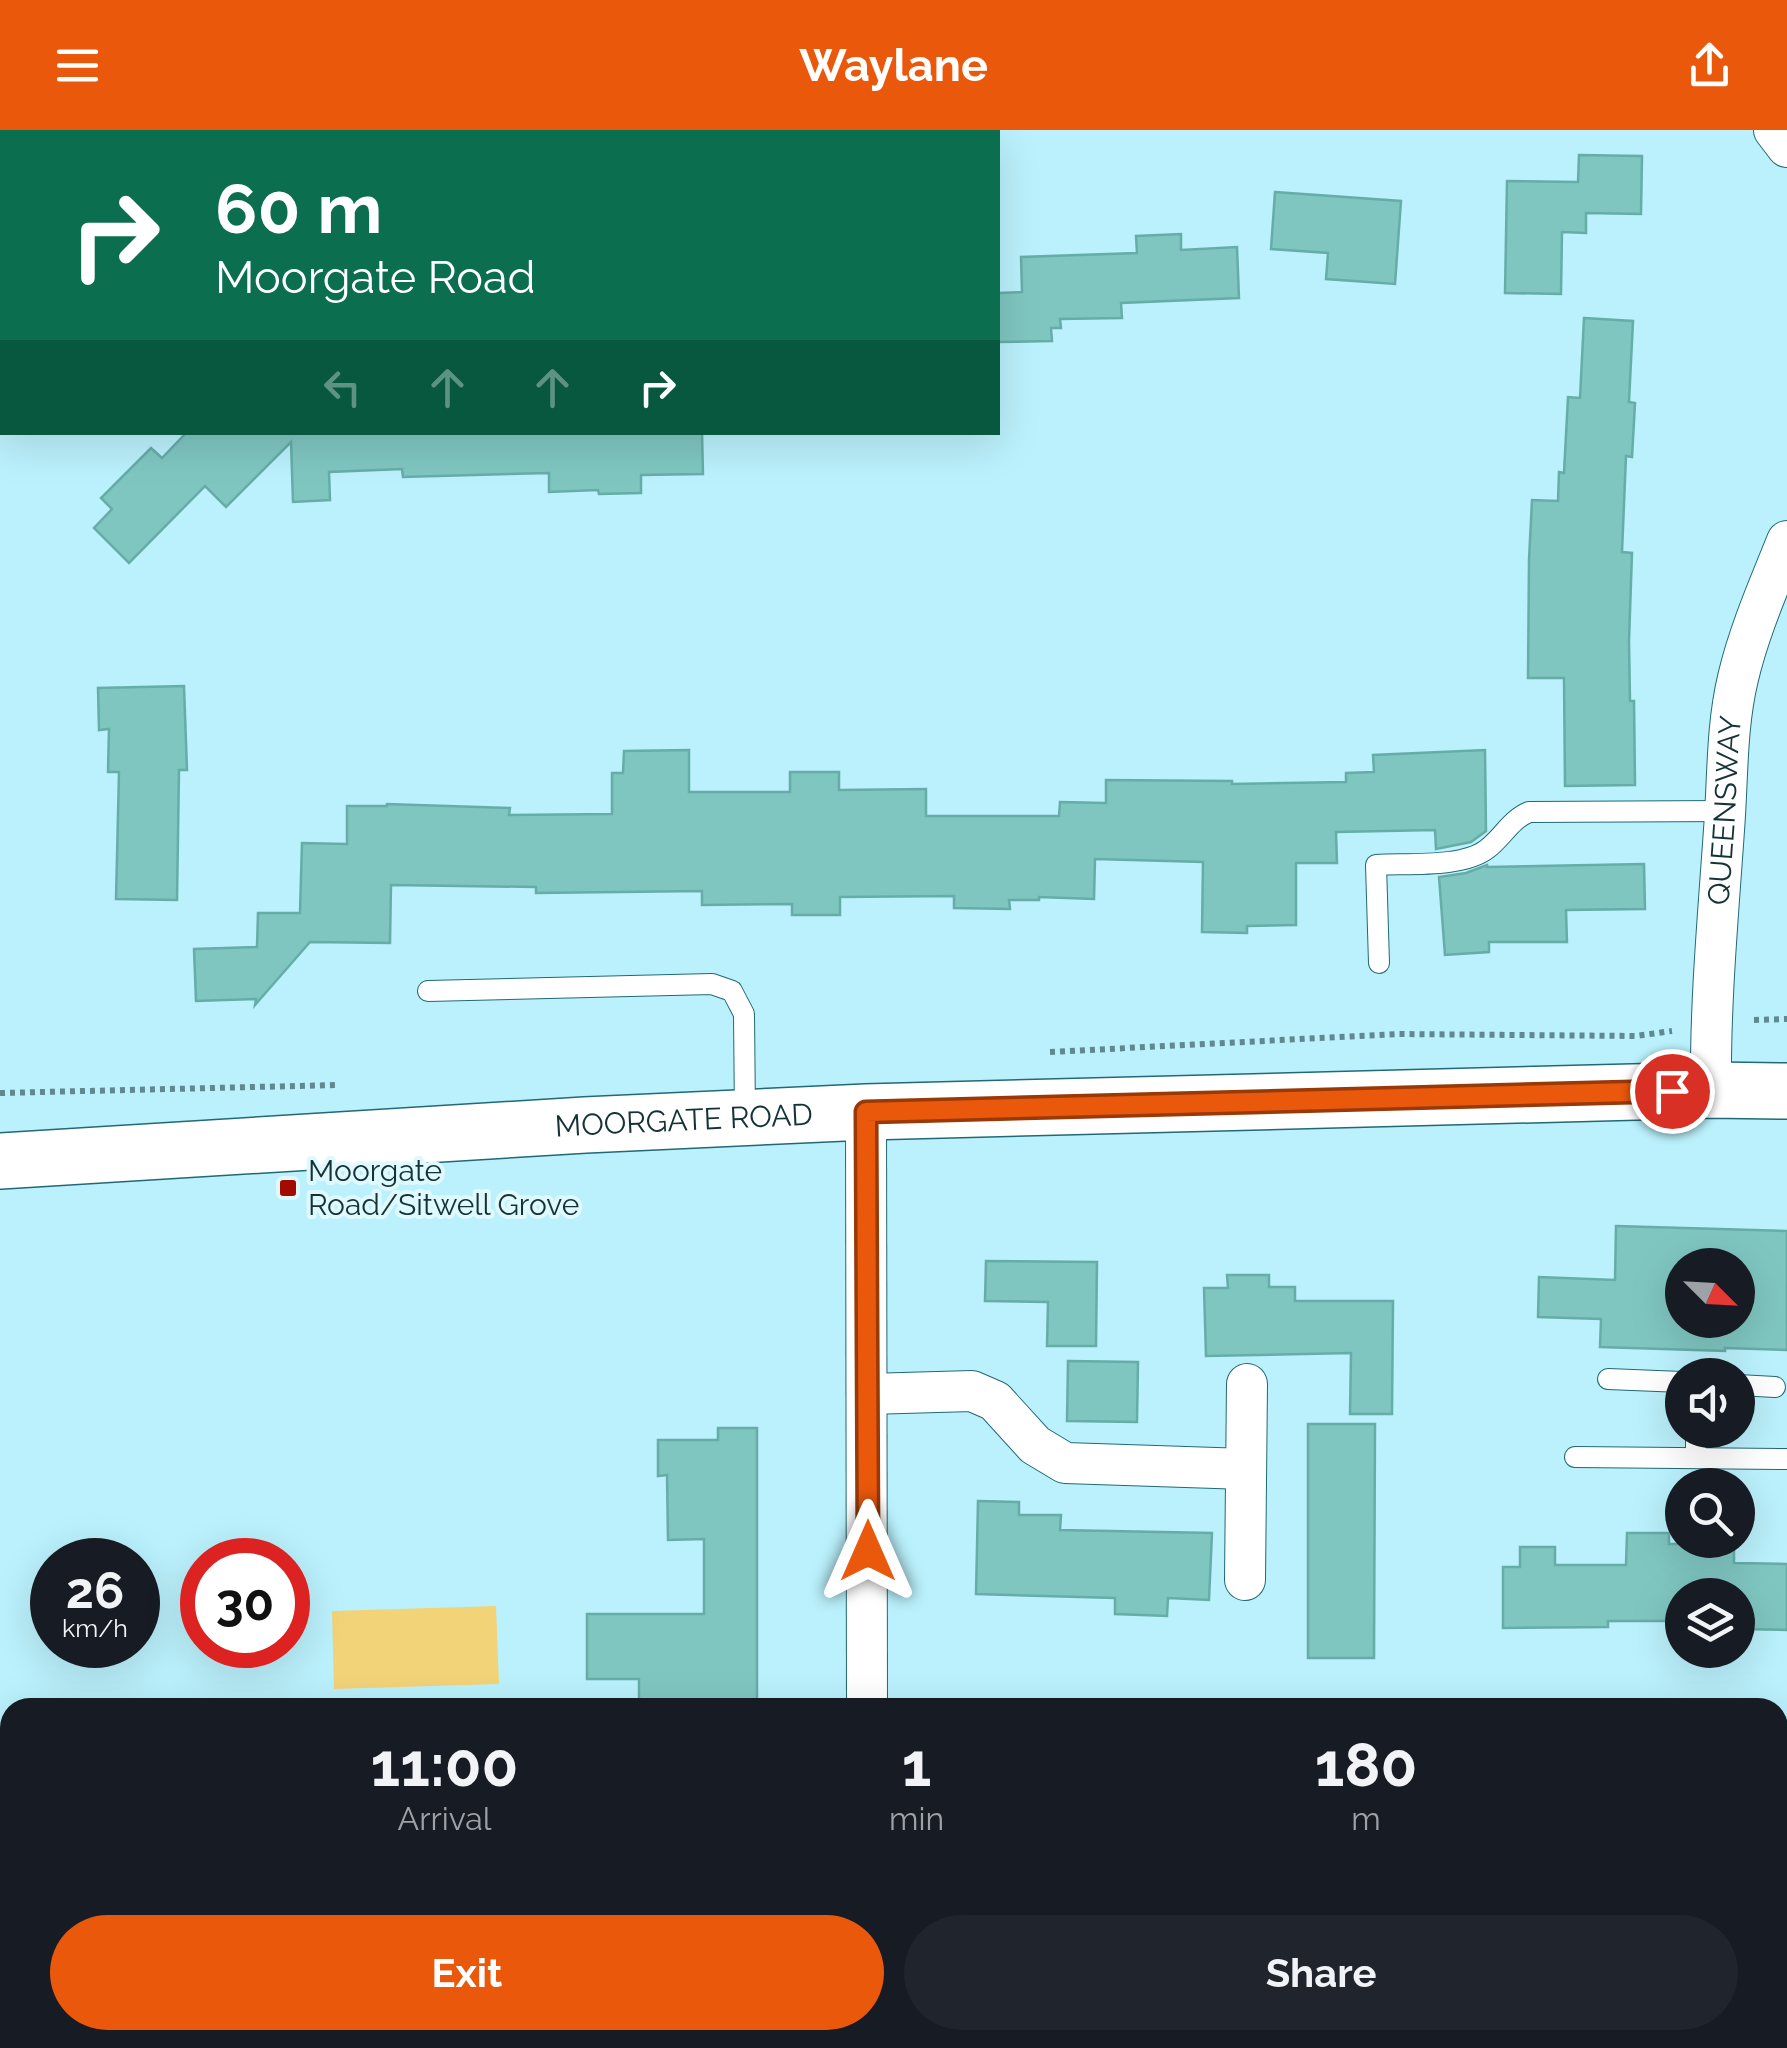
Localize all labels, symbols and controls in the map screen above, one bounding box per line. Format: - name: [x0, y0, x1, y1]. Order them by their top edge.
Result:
- icon: menu: [50, 38, 105, 93]
- icon: share: [1682, 38, 1737, 93]
- text: Waylane: [799, 39, 988, 92]
- text: 60 m: [215, 167, 382, 249]
- icon: right: [50, 170, 180, 300]
- text: Moorgate Road: [215, 251, 535, 304]
- icon: left: [315, 360, 370, 415]
- icon: ahead: [420, 360, 475, 415]
- icon: ahead: [525, 360, 580, 415]
- icon: right: [630, 360, 685, 415]
- street label: QUEENSWAY: [1701, 714, 1748, 906]
- pin: [1630, 1049, 1715, 1134]
- icon: arrive: [1645, 1064, 1700, 1119]
- street label: MOORGATE ROAD: [554, 1096, 813, 1144]
- place label: Moorgate Road/Sitwell Grove: [308, 1153, 579, 1222]
- marker: Moorgate Road/Sitwell Grove: [277, 1177, 299, 1199]
- north arrow: [1665, 1248, 1755, 1338]
- map controls: [1665, 1248, 1755, 1668]
- button: sound: [1665, 1358, 1755, 1448]
- button: search: [1665, 1468, 1755, 1558]
- position arrow: [816, 1499, 920, 1603]
- speed limit sign: 30: [180, 1538, 310, 1668]
- text: 26: [66, 1561, 124, 1620]
- button: layers: [1665, 1578, 1755, 1668]
- text: km/h: [62, 1613, 128, 1643]
- text: 11:00: [371, 1730, 518, 1800]
- text: 1: [902, 1730, 931, 1800]
- text: 180: [1315, 1730, 1417, 1800]
- text: Arrival: [398, 1800, 491, 1837]
- text: min: [889, 1800, 944, 1837]
- text: m: [1351, 1800, 1381, 1837]
- button: Exit: [50, 1915, 884, 2030]
- button: Share: [904, 1915, 1738, 2030]

